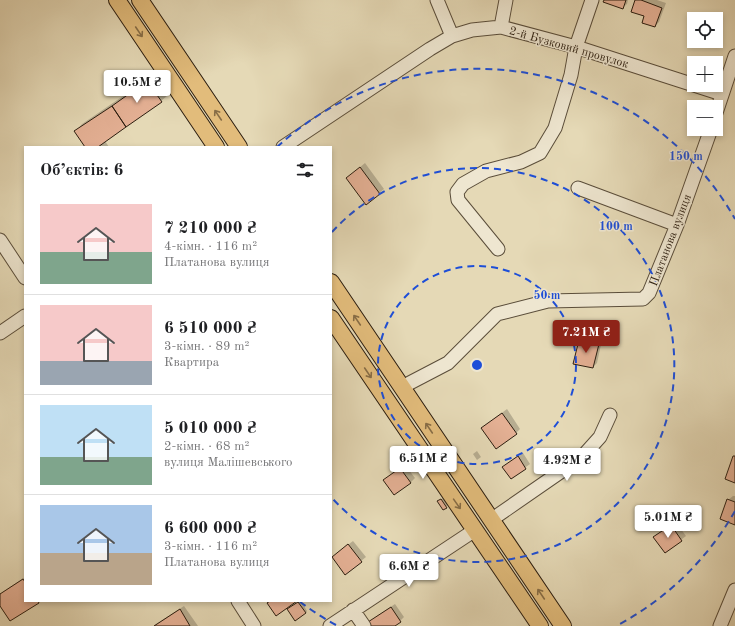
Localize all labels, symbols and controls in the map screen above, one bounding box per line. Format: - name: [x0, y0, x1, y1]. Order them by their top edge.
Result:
- map controls: [687, 12, 723, 136]
- button: locate: [687, 12, 723, 48]
- street label: 2-й Бузковий провулок: [508, 25, 630, 71]
- one-way arrow: [134, 27, 143, 38]
- button: +: [687, 56, 723, 92]
- pin: 10.5M ₴: [100, 70, 174, 104]
- text: 10.5M ₴: [113, 76, 161, 89]
- button: −: [687, 100, 723, 136]
- one-way arrow: [213, 109, 222, 120]
- text: 150 m: [669, 150, 703, 163]
- icon: filters: [294, 159, 316, 181]
- text: Об’єктів: 6: [40, 162, 123, 179]
- street label: Платанова вулиця: [648, 193, 694, 288]
- icon: home: [72, 220, 120, 268]
- text: 7 210 000 ₴: [164, 220, 257, 237]
- text: 100 m: [599, 221, 633, 233]
- text: 4-кімн. · 116 m²: [164, 240, 257, 253]
- text: Платанова вулиця: [164, 256, 269, 269]
- text: 50 m: [534, 289, 561, 302]
- one-way arrow: [353, 315, 361, 326]
- text: 6 510 000 ₴: [164, 320, 257, 337]
- pin: 7.21M ₴: [549, 320, 623, 354]
- icon: home: [72, 321, 120, 369]
- text: 7.21M ₴: [562, 326, 610, 339]
- text: 3-кімн. · 89 m²: [164, 340, 250, 353]
- text: Квартира: [164, 356, 219, 369]
- centre of rings: [470, 358, 484, 372]
- one-way arrow: [365, 367, 373, 379]
- text: 5 010 000 ₴: [164, 420, 257, 437]
- icon: home: [72, 421, 120, 469]
- one-way arrow: [425, 422, 433, 434]
- text: 2-кімн. · 68 m²: [164, 440, 250, 453]
- pin: 6.51M ₴: [386, 446, 460, 480]
- pin: 4.92M ₴: [530, 448, 604, 482]
- text: 6.51M ₴: [399, 452, 447, 465]
- text: 4.92M ₴: [543, 454, 591, 467]
- text: вулиця Малішевського: [164, 456, 292, 469]
- one-way arrow: [453, 498, 461, 509]
- pin: 5.01M ₴: [631, 505, 705, 539]
- text: 5.01M ₴: [644, 511, 692, 524]
- text: 6 600 000 ₴: [164, 520, 257, 537]
- icon: home: [72, 521, 120, 569]
- text: 3-кімн. · 116 m²: [164, 540, 257, 553]
- pin: 6.6M ₴: [376, 554, 442, 588]
- text: Платанова вулиця: [164, 556, 269, 569]
- text: 6.6M ₴: [388, 560, 430, 573]
- one-way arrow: [537, 589, 545, 600]

